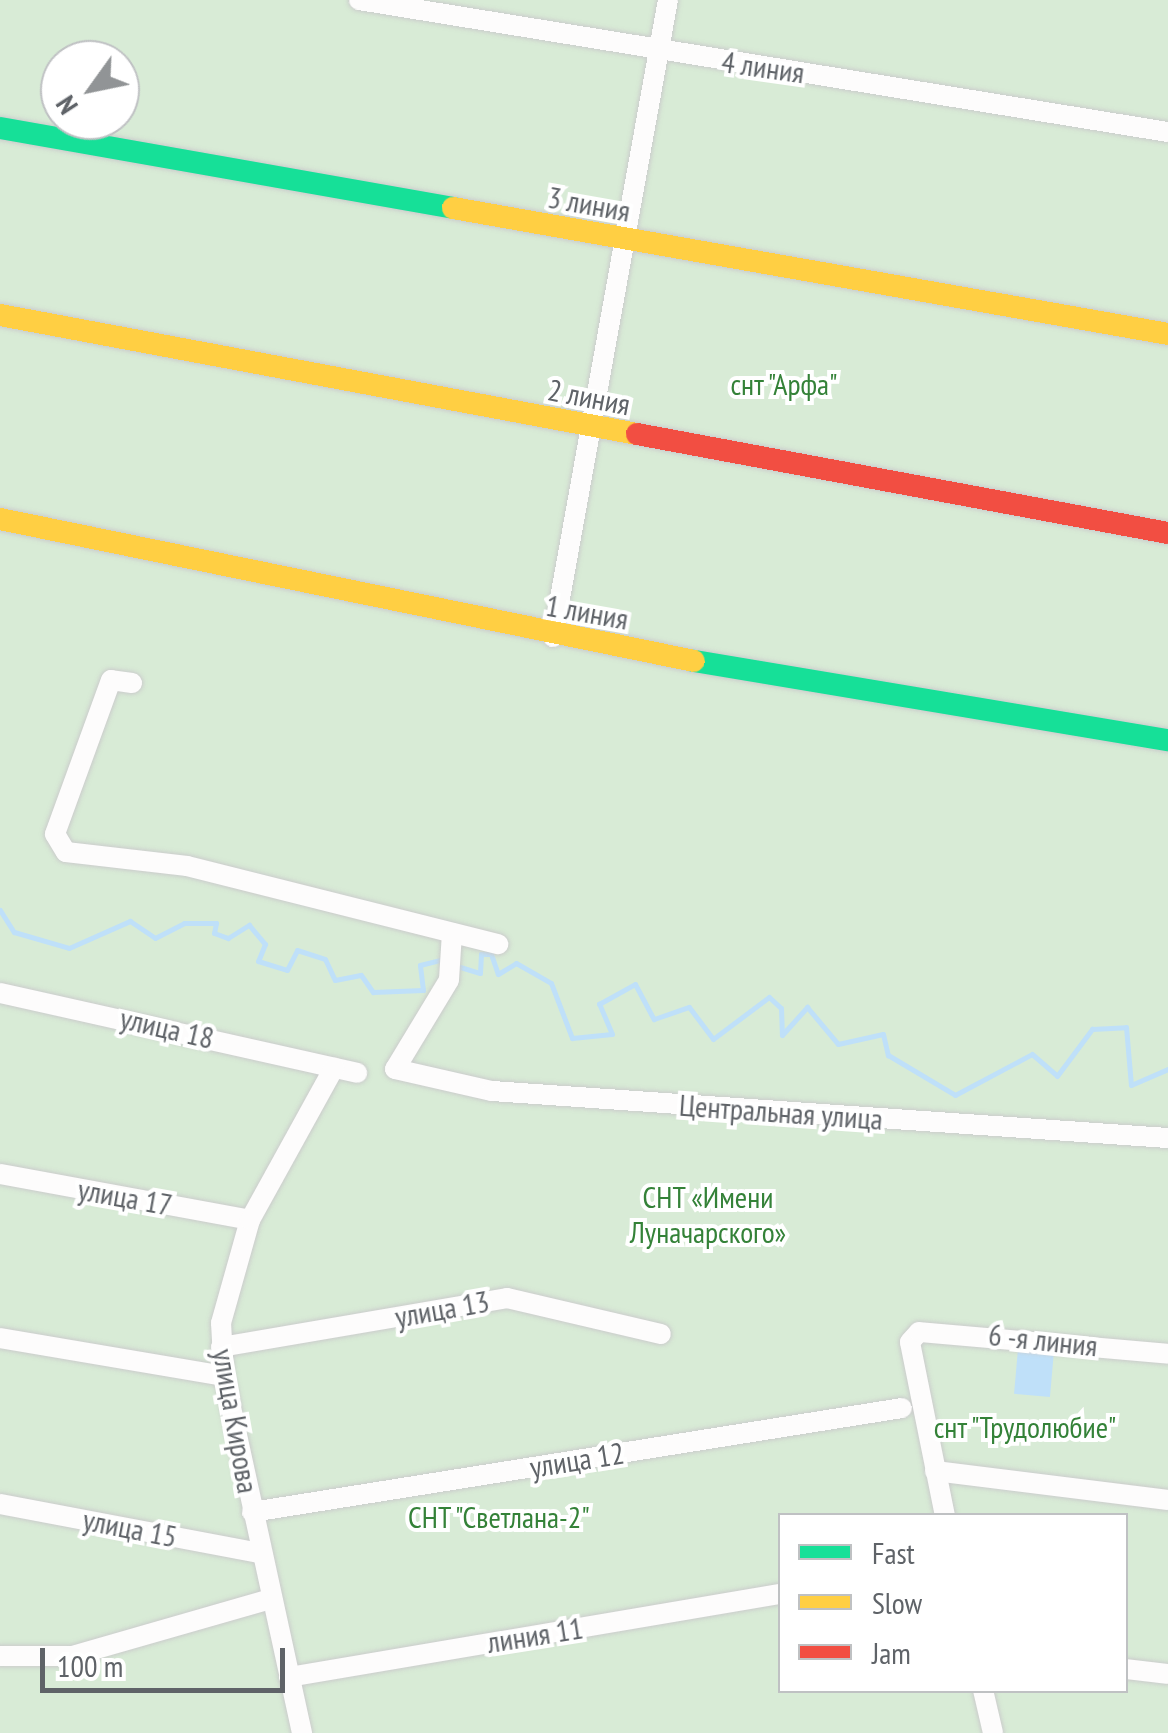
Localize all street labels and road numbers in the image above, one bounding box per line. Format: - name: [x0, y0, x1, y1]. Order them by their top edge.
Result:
- street label: 4 линия: [719, 43, 807, 91]
- street label: 3 линия: [545, 179, 633, 229]
- street label: 2 линия: [545, 371, 633, 423]
- street label: 1 линия: [543, 587, 631, 637]
- street label: улица 18: [117, 1000, 217, 1056]
- street label: Центральная улица: [678, 1087, 884, 1137]
- street label: улица 17: [75, 1171, 175, 1223]
- street label: улица 13: [392, 1283, 492, 1335]
- street label: 6 -я линия: [987, 1316, 1099, 1364]
- street label: улица Кирова: [206, 1346, 266, 1496]
- street label: улица 12: [527, 1435, 627, 1485]
- street label: улица 15: [80, 1501, 180, 1555]
- street label: линия 11: [485, 1610, 585, 1660]

